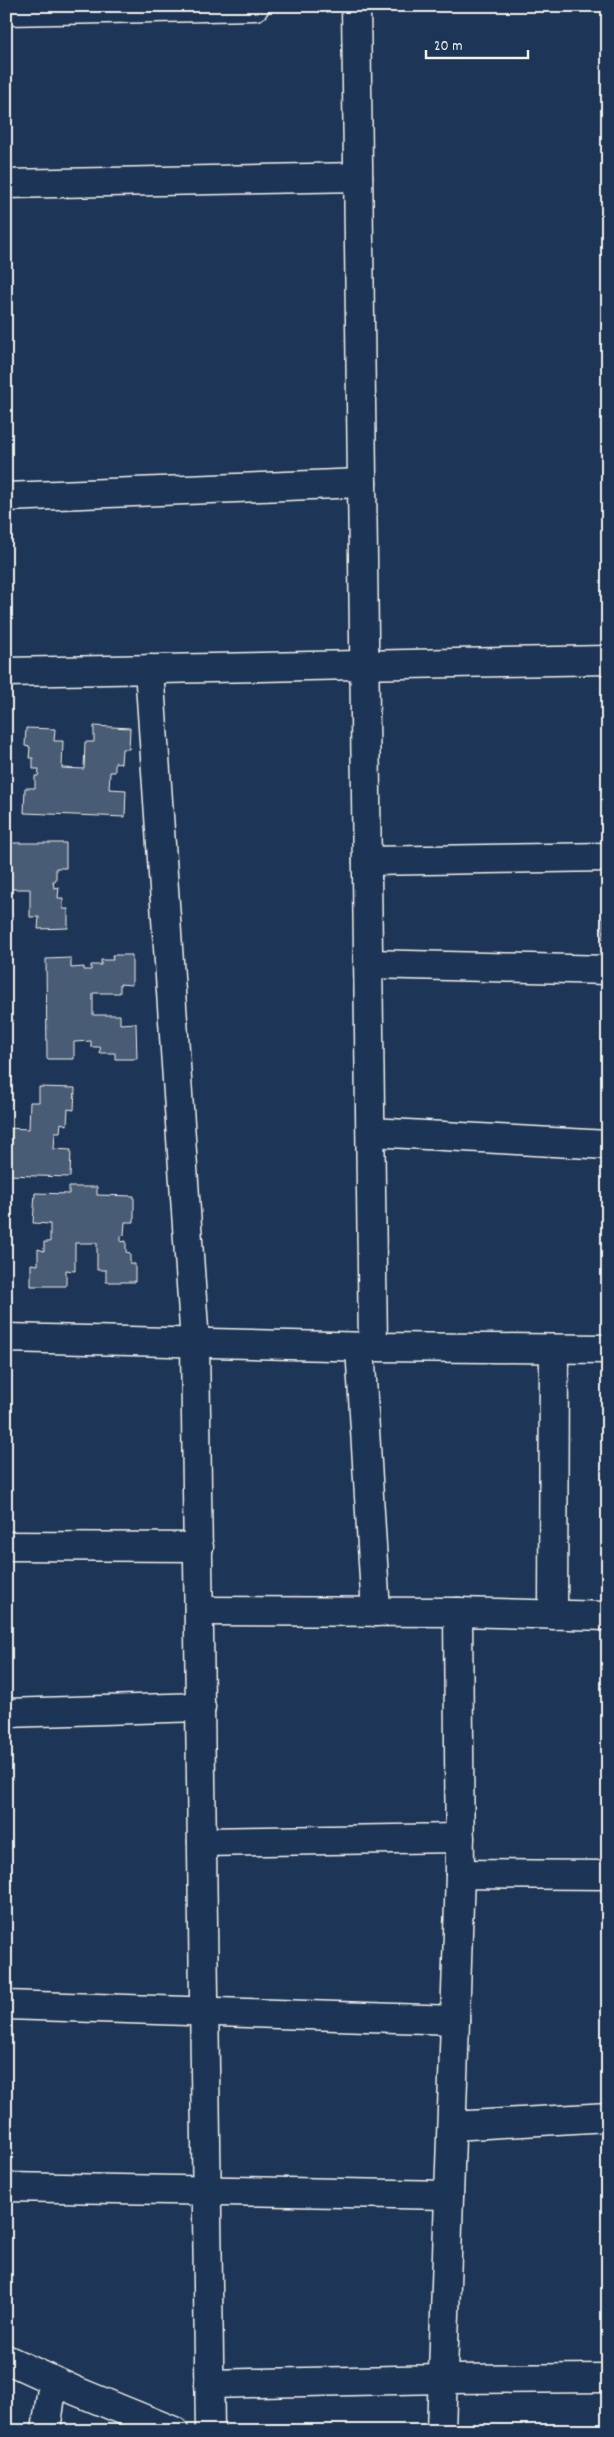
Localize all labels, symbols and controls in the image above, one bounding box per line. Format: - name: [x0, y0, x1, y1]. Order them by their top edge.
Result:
- scale bar: [426, 28, 529, 60]
- text: 20 m: [434, 36, 462, 58]

